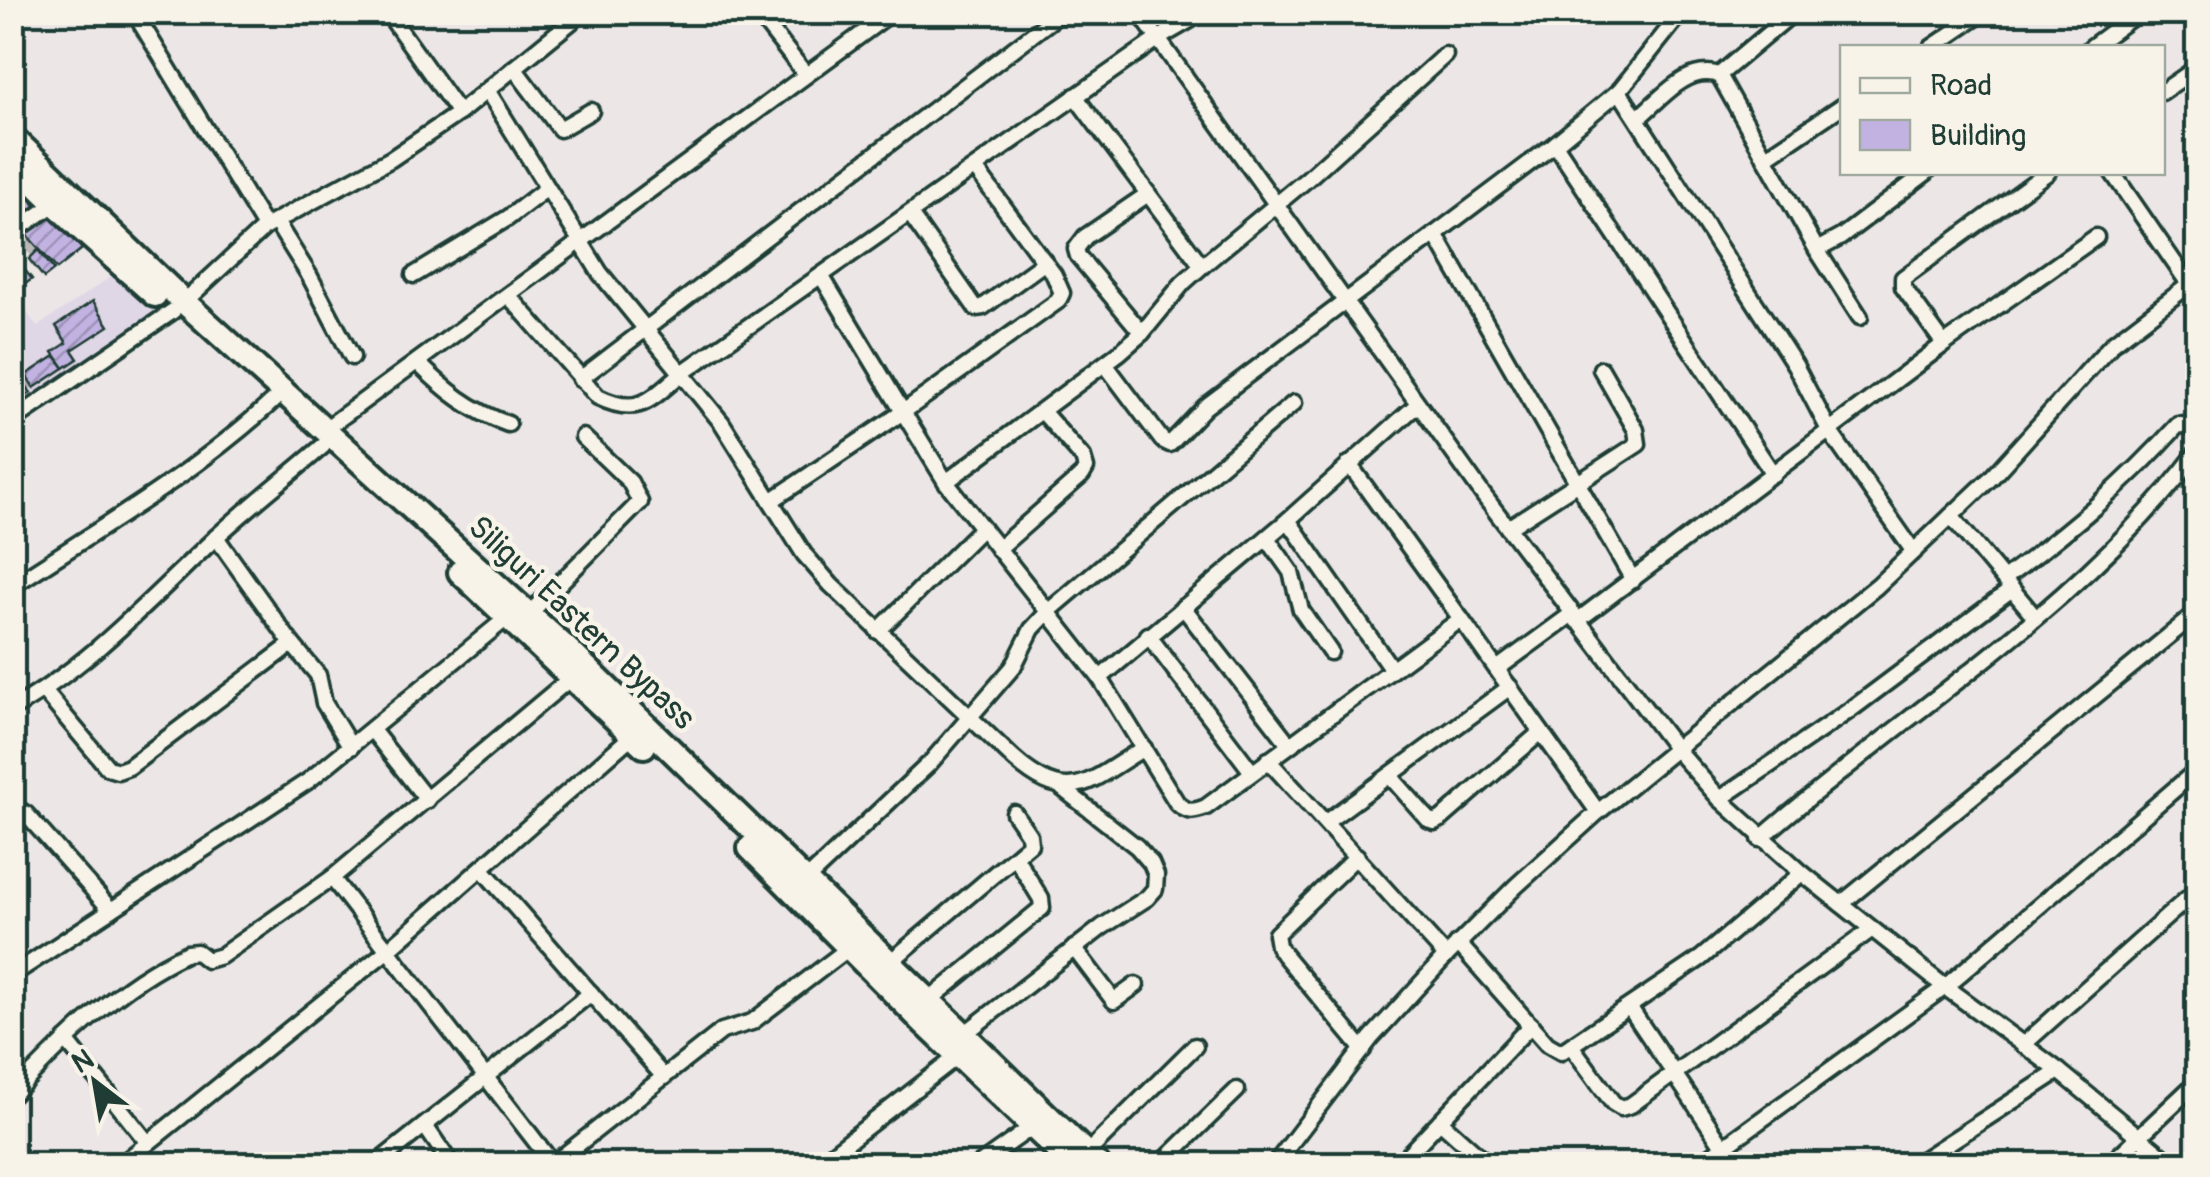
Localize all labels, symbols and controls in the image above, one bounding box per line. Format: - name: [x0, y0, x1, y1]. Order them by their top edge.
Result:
- legend: [1840, 45, 2165, 175]
- text: Road: [1930, 67, 1992, 104]
- text: Building: [1930, 117, 2026, 154]
- street label: Siliguri Eastern Bypass: [460, 507, 703, 738]
- north arrow: [45, 1032, 145, 1132]
- text: N: [66, 1042, 100, 1082]

